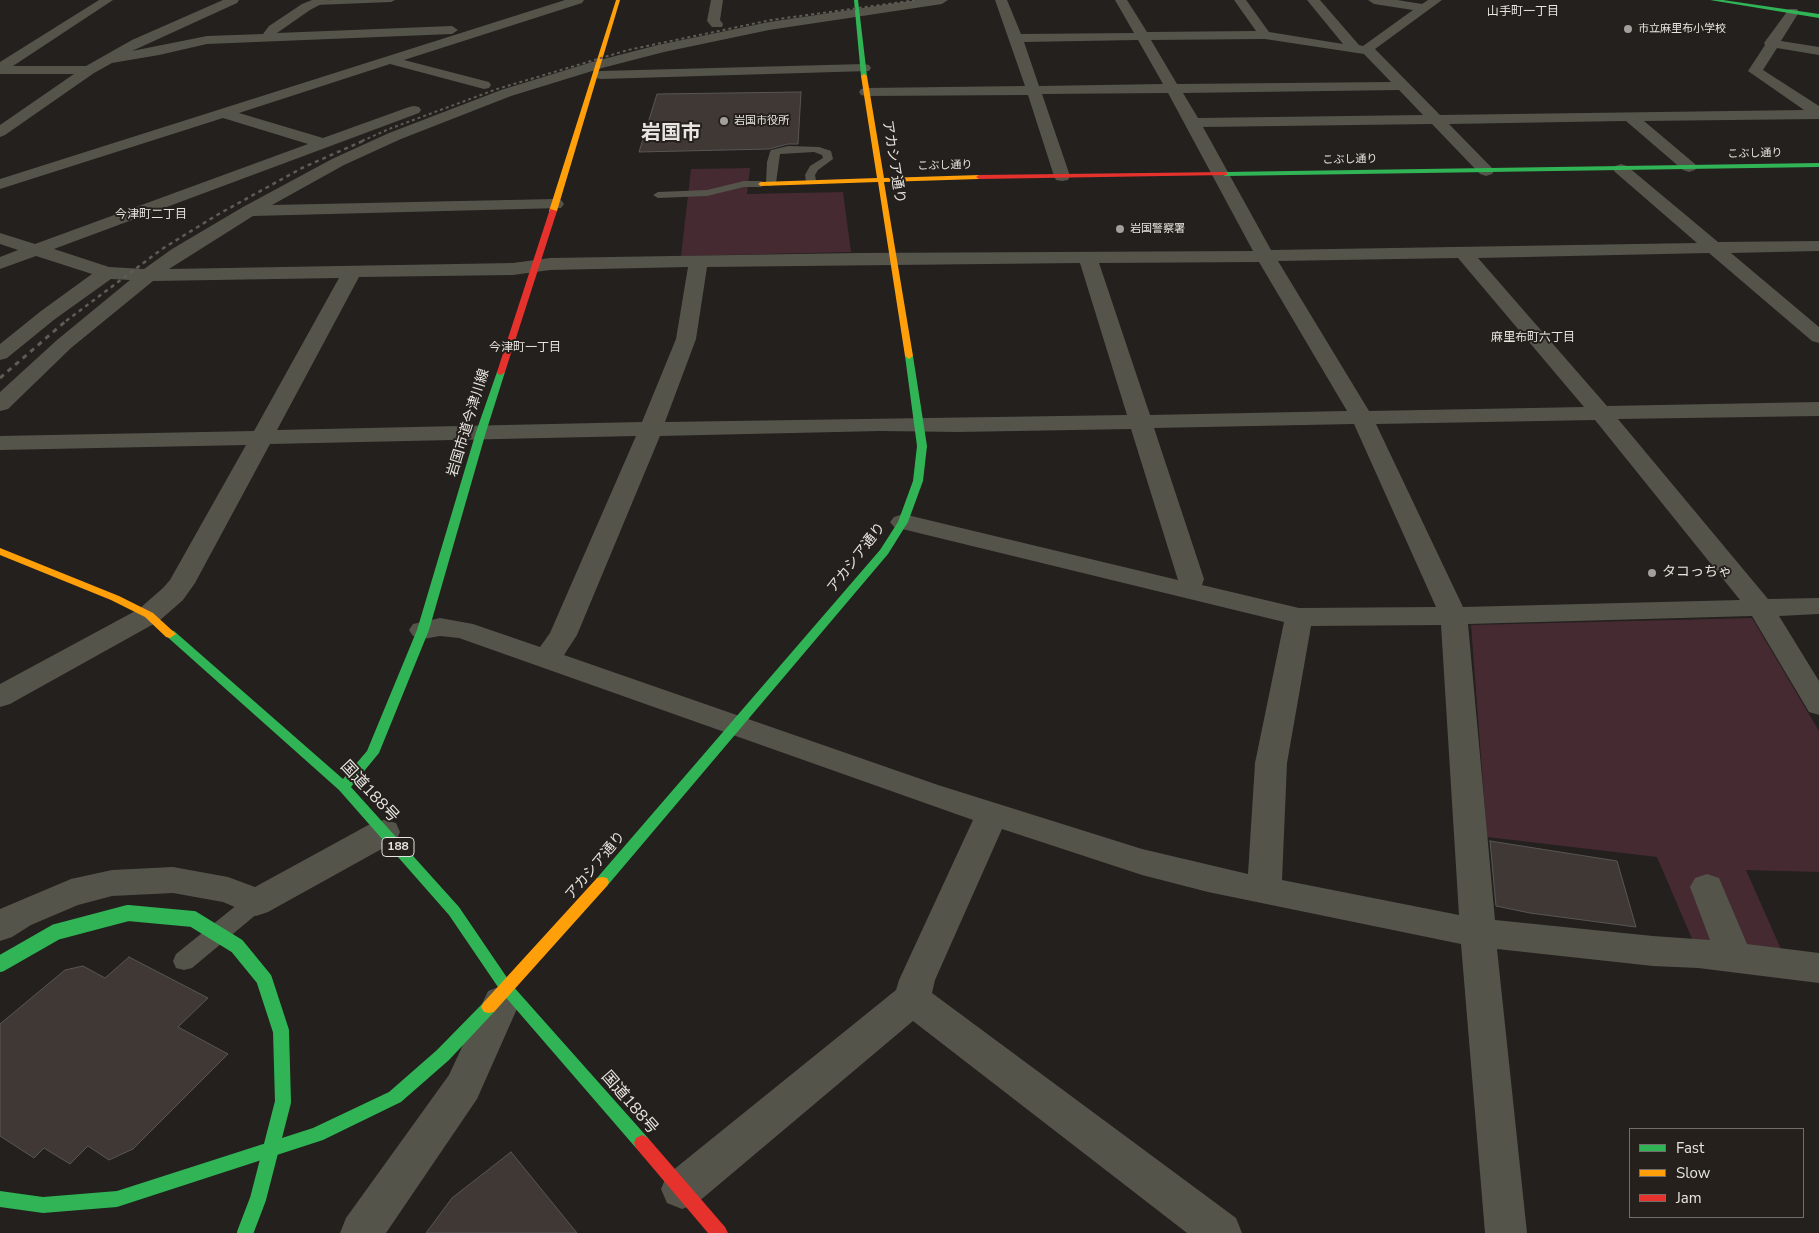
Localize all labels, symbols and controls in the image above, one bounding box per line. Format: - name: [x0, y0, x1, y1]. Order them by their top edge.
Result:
- district label: 山手町一丁目: [1487, 5, 1559, 19]
- place label: 市立麻里布小学校: [1638, 22, 1726, 36]
- marker: 市立麻里布小学校: [1622, 23, 1634, 35]
- place label: 岩国市役所: [734, 114, 789, 128]
- marker: 岩国市役所: [718, 115, 730, 127]
- street label: アカシア通り: [878, 119, 908, 205]
- district label: 岩国市: [641, 122, 701, 146]
- street label: こぶし通り: [1727, 147, 1783, 161]
- street label: こぶし通り: [1322, 153, 1378, 167]
- street label: こぶし通り: [917, 159, 973, 173]
- district label: 今津町二丁目: [115, 208, 187, 222]
- place label: 岩国警察署: [1130, 222, 1185, 236]
- marker: 岩国警察署: [1114, 223, 1126, 235]
- district label: 麻里布町六丁目: [1491, 331, 1575, 345]
- district label: 今津町一丁目: [489, 341, 561, 355]
- street label: 岩国市道今津川線: [445, 367, 493, 479]
- street label: アカシア通り: [825, 520, 889, 596]
- place label: タコっちゃ: [1662, 565, 1732, 581]
- marker: タコっちゃ: [1646, 567, 1658, 579]
- street label: 国道188号: [336, 757, 402, 827]
- street label: アカシア通り: [563, 828, 629, 904]
- road number: 188: [382, 838, 414, 856]
- street label: 国道188号: [597, 1068, 661, 1138]
- legend: [1629, 1128, 1804, 1218]
- text: Fast: [1676, 1138, 1704, 1158]
- text: Slow: [1676, 1163, 1710, 1183]
- text: Jam: [1676, 1188, 1702, 1208]

